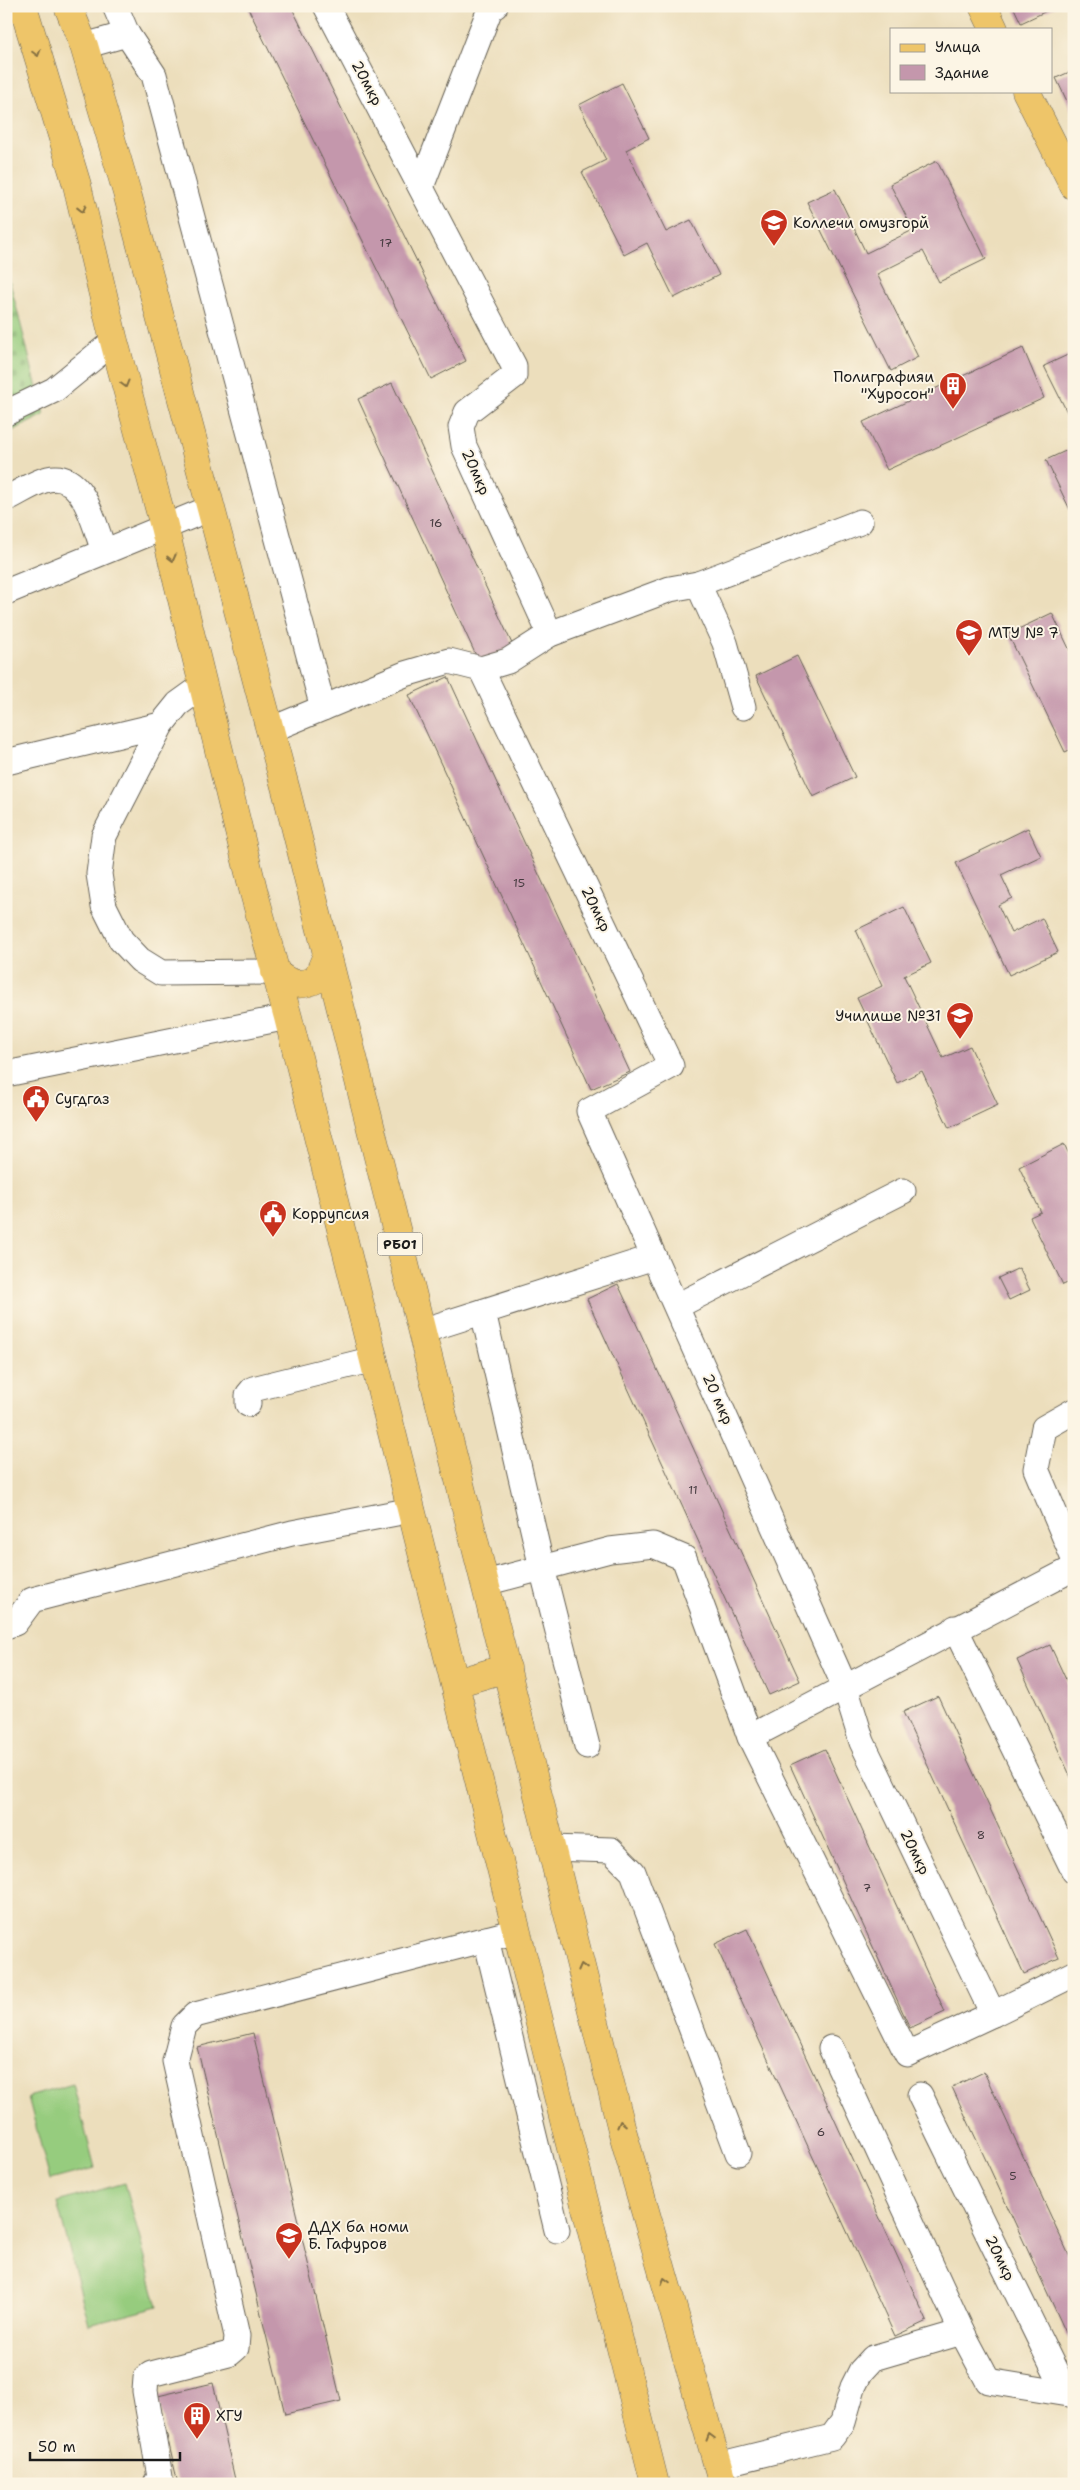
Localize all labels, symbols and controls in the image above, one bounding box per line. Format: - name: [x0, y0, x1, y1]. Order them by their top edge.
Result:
- legend: [890, 28, 1052, 92]
- text: Улица: [935, 37, 981, 57]
- one-way arrow: [32, 48, 42, 56]
- street label: 20мкр: [347, 57, 387, 109]
- text: Здание: [935, 63, 989, 83]
- one-way arrow: [76, 204, 87, 213]
- school or university icon: Коллечи омузгорй: [759, 208, 789, 247]
- place label: Коллечи омузгорй: [793, 213, 929, 233]
- house number: 17: [380, 235, 392, 251]
- place label: Полиграфияи "Хуросон": [833, 367, 934, 404]
- building icon: Полиграфияи "Хуросон": [938, 371, 968, 410]
- one-way arrow: [120, 379, 130, 387]
- street label: 20мкр: [457, 446, 495, 498]
- house number: 16: [429, 515, 443, 531]
- one-way arrow: [166, 553, 176, 561]
- school or university icon: МТУ № 7: [954, 618, 984, 657]
- place label: МТУ № 7: [988, 623, 1059, 643]
- house number: 15: [513, 875, 525, 891]
- street label: 20мкр: [576, 883, 616, 935]
- school or university icon: Училише №31: [945, 1001, 975, 1040]
- place label: Училише №31: [835, 1006, 941, 1026]
- public building icon: Сугдгаз: [21, 1084, 51, 1123]
- place label: Сугдгаз: [55, 1089, 110, 1109]
- public building icon: Коррупсия: [258, 1199, 288, 1238]
- place label: Коррупсия: [292, 1204, 369, 1224]
- road number: РБ01: [378, 1232, 422, 1256]
- street label: 20 мкр: [698, 1370, 738, 1428]
- house number: 11: [688, 1482, 698, 1498]
- street label: 20мкр: [895, 1826, 935, 1878]
- house number: 8: [977, 1827, 985, 1843]
- house number: 7: [863, 1880, 871, 1896]
- one-way arrow: [577, 1963, 587, 1971]
- one-way arrow: [616, 2120, 627, 2129]
- house number: 6: [817, 2124, 825, 2140]
- house number: 5: [1009, 2168, 1017, 2184]
- place label: ДДХ ба номи Б. Гафуров: [308, 2217, 409, 2254]
- school or university icon: ДДХ ба номи Б. Гафуров: [274, 2221, 304, 2260]
- street label: 20мкр: [980, 2232, 1020, 2284]
- one-way arrow: [661, 2277, 671, 2285]
- building icon: ХГУ: [182, 2401, 212, 2440]
- place label: ХГУ: [216, 2406, 243, 2426]
- scale bar: [30, 2430, 180, 2462]
- one-way arrow: [706, 2433, 716, 2441]
- text: 50 m: [38, 2437, 76, 2457]

